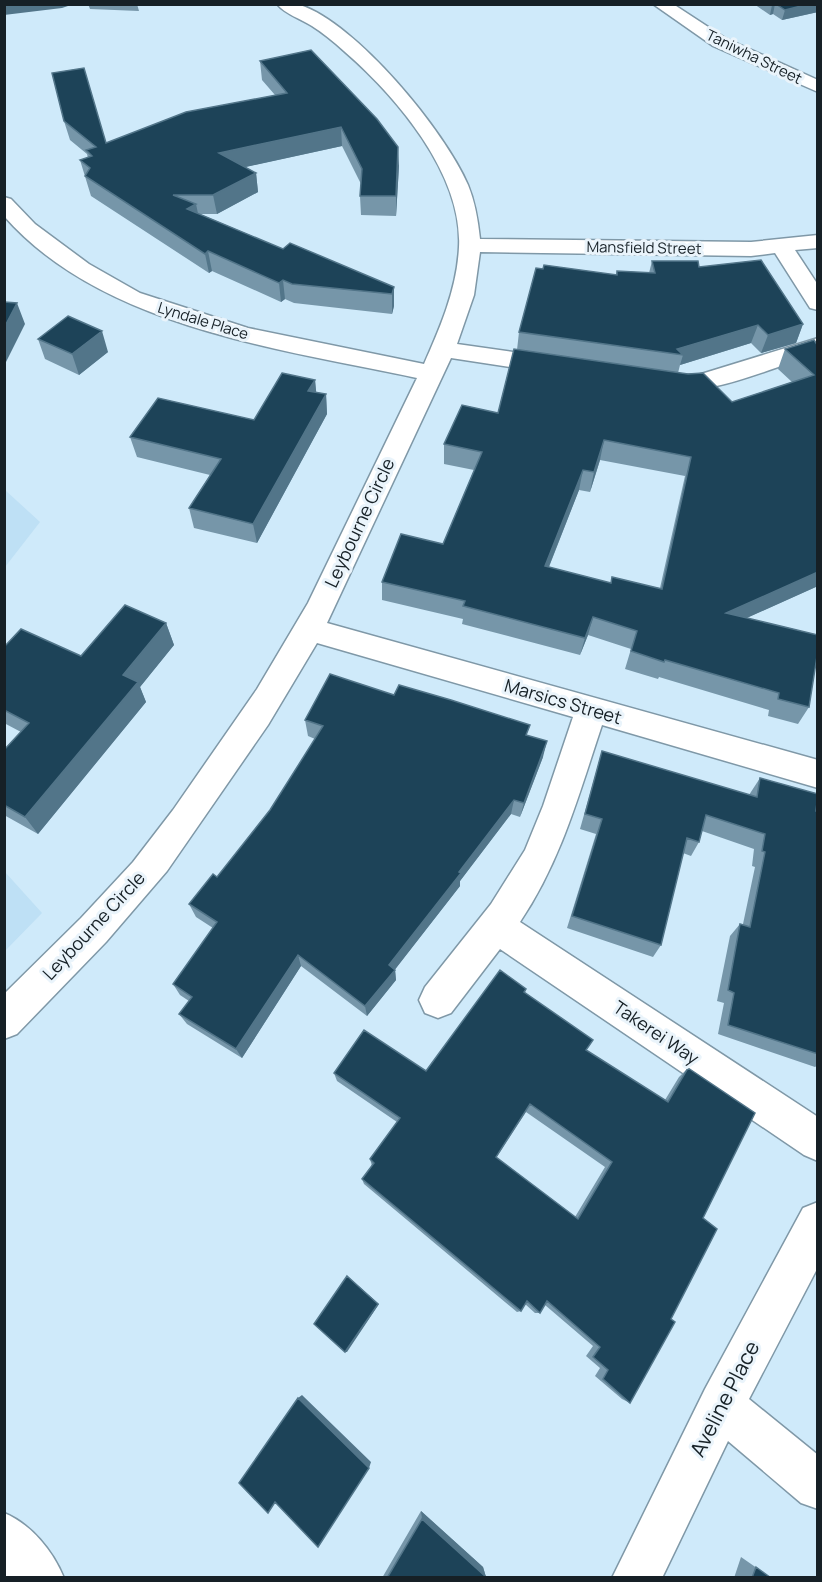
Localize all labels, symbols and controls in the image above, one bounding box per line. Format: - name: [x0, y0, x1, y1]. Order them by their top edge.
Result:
- street label: Taniwha Street: [703, 24, 806, 89]
- street label: Mansfield Street: [586, 236, 702, 259]
- street label: Lyndale Place: [155, 297, 251, 344]
- street label: Leybourne Circle: [319, 454, 400, 591]
- street label: Marsics Street: [502, 673, 625, 729]
- street label: Leybourne Circle: [37, 866, 150, 985]
- street label: Takerei Way: [609, 995, 704, 1070]
- street label: Aveline Place: [683, 1336, 765, 1461]

